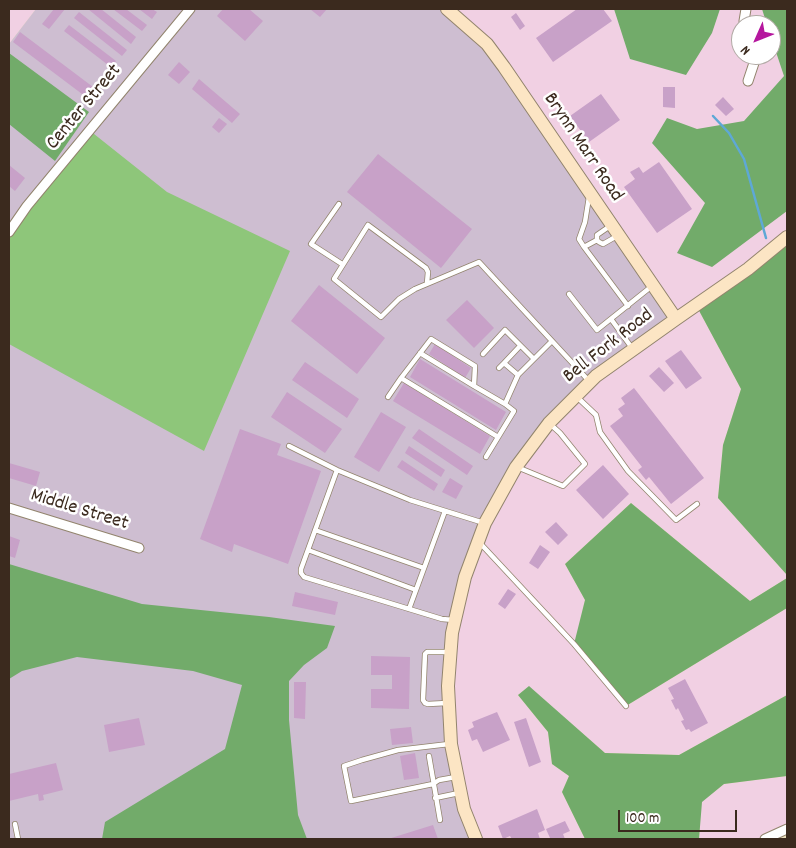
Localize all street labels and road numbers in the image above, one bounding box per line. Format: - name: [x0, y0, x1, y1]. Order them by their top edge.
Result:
- street label: Center Street: [42, 60, 128, 156]
- street label: Brynn Marr Road: [537, 89, 627, 207]
- street label: Bell Fork Road: [559, 304, 659, 390]
- street label: Middle Street: [27, 485, 131, 537]

